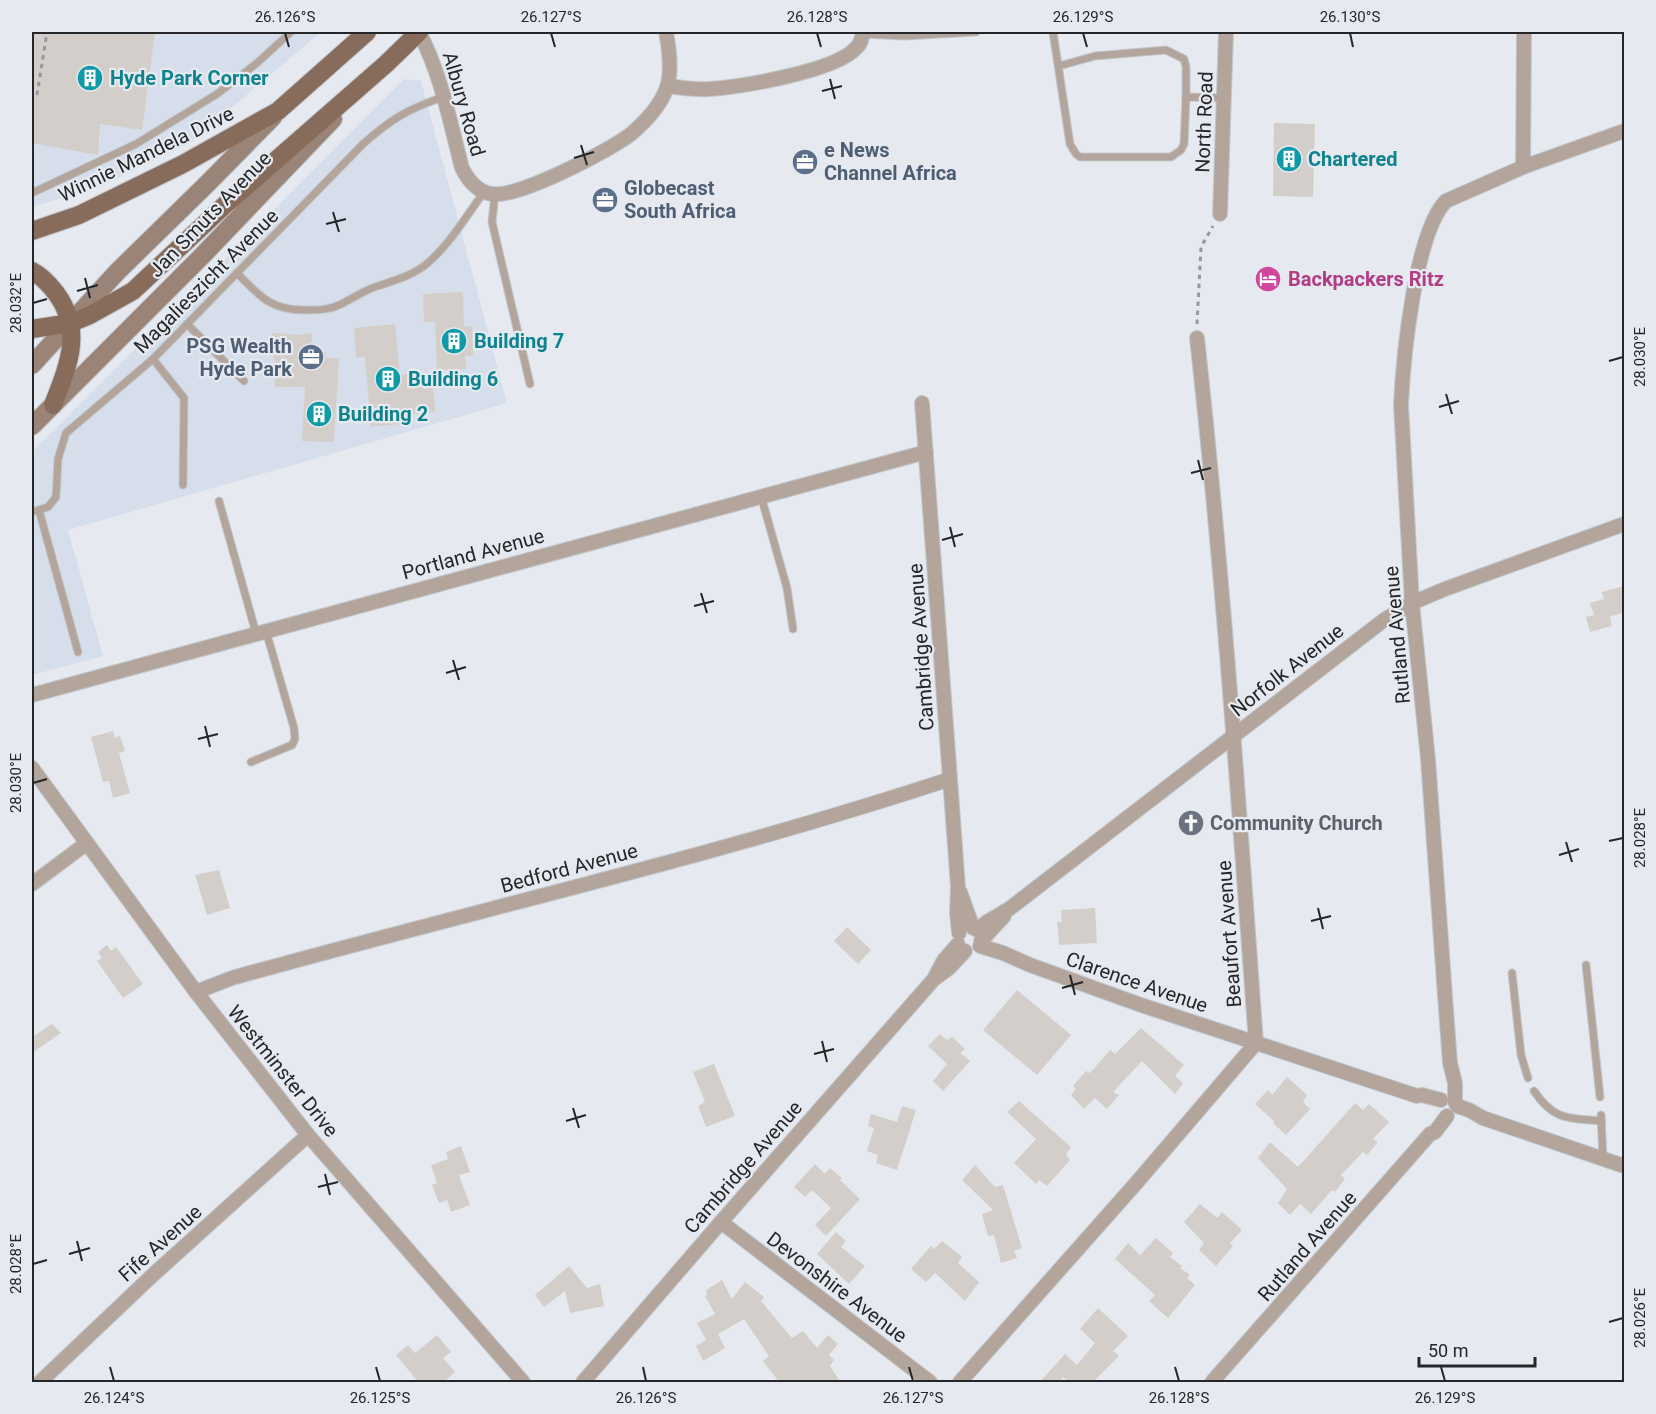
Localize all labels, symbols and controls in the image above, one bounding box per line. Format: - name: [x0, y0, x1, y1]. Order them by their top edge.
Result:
- text: 26.126°S: [255, 8, 315, 26]
- text: 26.127°S: [521, 8, 581, 26]
- text: 26.128°S: [787, 8, 847, 26]
- text: 26.129°S: [1053, 8, 1113, 26]
- text: 26.130°S: [1320, 8, 1380, 26]
- street label: Albury Road: [438, 49, 490, 159]
- building icon: Hyde Park Corner: [75, 63, 105, 93]
- place label: Hyde Park Corner: [110, 66, 269, 90]
- street label: North Road: [1190, 71, 1218, 173]
- street label: Winnie Mandela Drive: [54, 101, 238, 207]
- place label: e News Channel Africa: [824, 138, 957, 185]
- building icon: Chartered: [1274, 144, 1304, 174]
- street label: Jan Smuts Avenue: [144, 146, 276, 282]
- office icon: e News Channel Africa: [790, 147, 820, 177]
- place label: Chartered: [1308, 147, 1398, 171]
- place label: Globecast South Africa: [624, 176, 736, 223]
- office icon: Globecast South Africa: [590, 185, 620, 215]
- street label: Magalieszicht Avenue: [129, 204, 283, 358]
- hotel icon: Backpackers Ritz: [1253, 264, 1283, 294]
- place label: Backpackers Ritz: [1288, 267, 1444, 291]
- text: 28.032°E: [7, 272, 25, 333]
- building icon: Building 7: [439, 326, 469, 356]
- text: 28.030°E: [1631, 326, 1649, 387]
- place label: Building 7: [474, 329, 564, 353]
- place label: PSG Wealth Hyde Park: [186, 334, 292, 381]
- office icon: PSG Wealth Hyde Park: [296, 342, 326, 372]
- building icon: Building 6: [373, 364, 403, 394]
- place label: Building 6: [408, 367, 498, 391]
- building icon: Building 2: [304, 399, 334, 429]
- place label: Building 2: [338, 402, 428, 426]
- street label: Portland Avenue: [399, 523, 547, 585]
- street label: Cambridge Avenue: [903, 562, 939, 732]
- street label: Rutland Avenue: [1379, 565, 1415, 705]
- street label: Norfolk Avenue: [1226, 619, 1348, 721]
- text: 28.030°E: [7, 752, 25, 813]
- text: 28.028°E: [1631, 807, 1649, 868]
- church icon: Community Church: [1176, 808, 1206, 838]
- place label: Community Church: [1210, 811, 1383, 835]
- street label: Bedford Avenue: [498, 838, 640, 898]
- street label: Beaufort Avenue: [1212, 860, 1246, 1008]
- street label: Clarence Avenue: [1063, 946, 1211, 1018]
- street label: Westminster Drive: [223, 1000, 343, 1142]
- street label: Cambridge Avenue: [679, 1096, 807, 1238]
- street label: Rutland Avenue: [1253, 1186, 1361, 1306]
- street label: Fife Avenue: [113, 1199, 207, 1287]
- street label: Devonshire Avenue: [762, 1226, 912, 1348]
- text: 28.028°E: [7, 1233, 25, 1294]
- text: 28.026°E: [1631, 1287, 1649, 1348]
- scale bar: [1419, 1330, 1534, 1368]
- text: 50 m: [1428, 1340, 1468, 1361]
- text: 26.124°S: [84, 1389, 144, 1407]
- text: 26.125°S: [350, 1389, 410, 1407]
- text: 26.126°S: [616, 1389, 676, 1407]
- text: 26.127°S: [883, 1389, 943, 1407]
- text: 26.128°S: [1149, 1389, 1209, 1407]
- text: 26.129°S: [1415, 1389, 1475, 1407]

